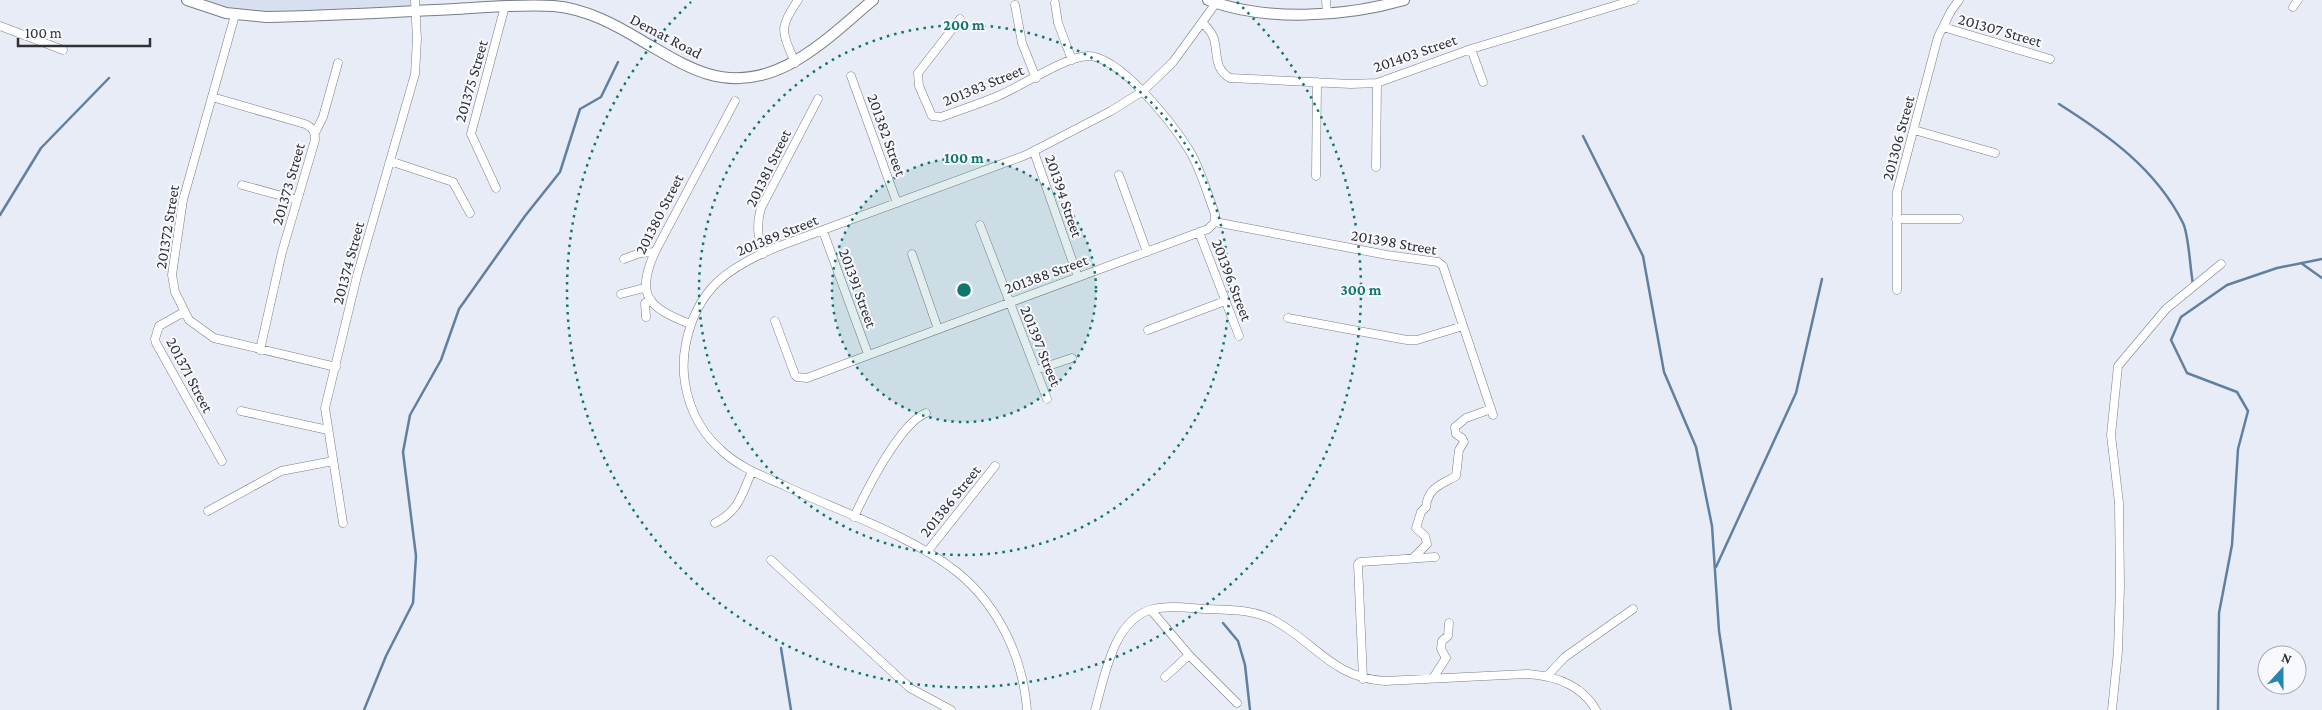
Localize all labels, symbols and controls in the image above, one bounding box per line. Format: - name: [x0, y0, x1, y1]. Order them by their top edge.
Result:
- street label: Demat Road: [627, 10, 705, 62]
- street label: 201307 Street: [1956, 10, 2044, 50]
- scale bar: [18, 15, 150, 47]
- text: 200 m: [943, 17, 985, 33]
- text: 100 m: [25, 25, 62, 41]
- street label: 201403 Street: [1371, 31, 1460, 75]
- street label: 201375 Street: [451, 37, 491, 124]
- street label: 201383 Street: [940, 61, 1027, 109]
- street label: 201382 Street: [864, 92, 910, 179]
- street label: 201306 Street: [1879, 93, 1918, 182]
- street label: 201381 Street: [742, 126, 794, 209]
- street label: 201373 Street: [268, 140, 308, 227]
- text: 100 m: [944, 150, 984, 166]
- street label: 201394 Street: [1042, 153, 1086, 240]
- street label: 201380 Street: [632, 170, 687, 257]
- street label: 201372 Street: [152, 183, 182, 270]
- street label: 201389 Street: [734, 211, 821, 259]
- street label: 201374 Street: [329, 219, 367, 306]
- street label: 201398 Street: [1350, 226, 1439, 258]
- street label: 201396 Street: [1209, 237, 1256, 324]
- street label: 201391 Street: [836, 246, 880, 331]
- street label: 201388 Street: [1002, 251, 1091, 297]
- centre of rings: [955, 281, 973, 299]
- text: 300 m: [1340, 282, 1382, 298]
- street label: 201397 Street: [1017, 303, 1065, 389]
- street label: 201371 Street: [163, 335, 217, 416]
- street label: 201386 Street: [916, 461, 984, 540]
- north arrow: [2257, 645, 2307, 695]
- text: N: [2279, 649, 2294, 667]

